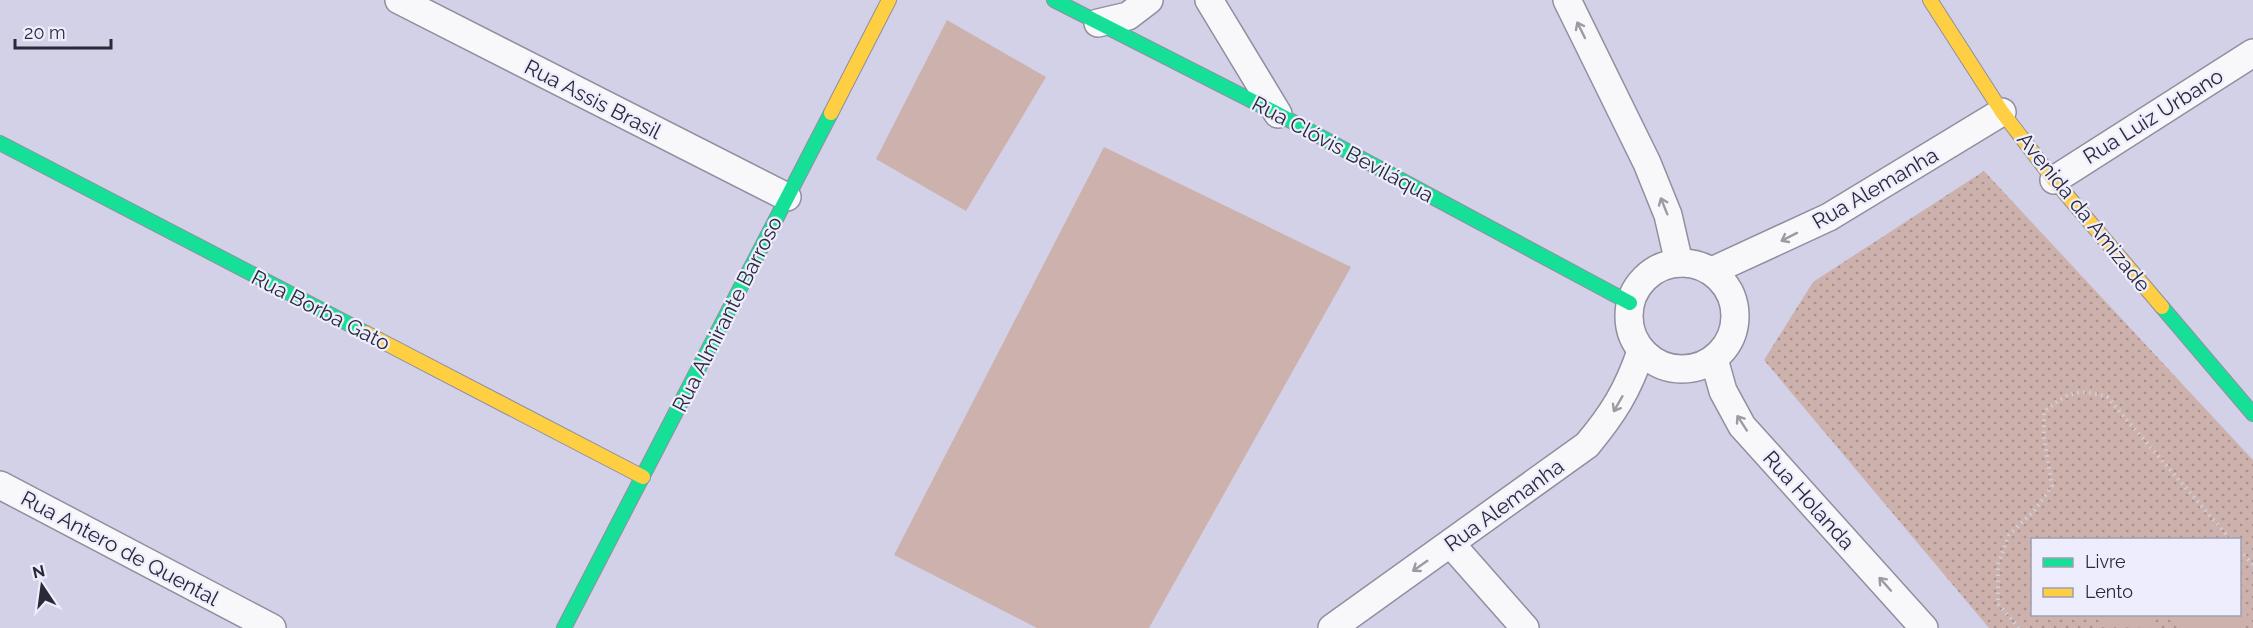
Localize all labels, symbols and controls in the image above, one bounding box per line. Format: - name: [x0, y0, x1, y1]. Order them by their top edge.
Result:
- scale bar: [15, 12, 111, 50]
- one-way arrow: [1575, 21, 1587, 39]
- text: 20 m: [24, 22, 66, 43]
- street label: Rua Assis Brasil: [521, 54, 666, 144]
- street label: Rua Luiz Urbano: [2079, 63, 2227, 169]
- street label: Rua Clóvis Beviláqua: [1248, 91, 1438, 207]
- street label: Avenida da Amizade: [2012, 127, 2156, 297]
- street label: Rua Alemanha: [1808, 142, 1942, 234]
- one-way arrow: [1658, 197, 1669, 216]
- street label: Rua Almirante Barroso: [667, 212, 787, 416]
- one-way arrow: [1780, 232, 1798, 243]
- street label: Rua Borba Gato: [248, 264, 394, 356]
- one-way arrow: [1612, 395, 1624, 412]
- one-way arrow: [1735, 415, 1747, 432]
- street label: Rua Holanda: [1758, 445, 1860, 555]
- street label: Rua Alemanha: [1440, 453, 1568, 557]
- street label: Rua Antero de Quental: [17, 485, 223, 611]
- legend: [2031, 538, 2241, 616]
- text: Livre: [2085, 551, 2126, 572]
- north arrow: [12, 556, 72, 616]
- one-way arrow: [1412, 560, 1428, 572]
- text: N: [31, 561, 47, 583]
- one-way arrow: [1878, 577, 1892, 592]
- text: Lento: [2085, 581, 2133, 602]

